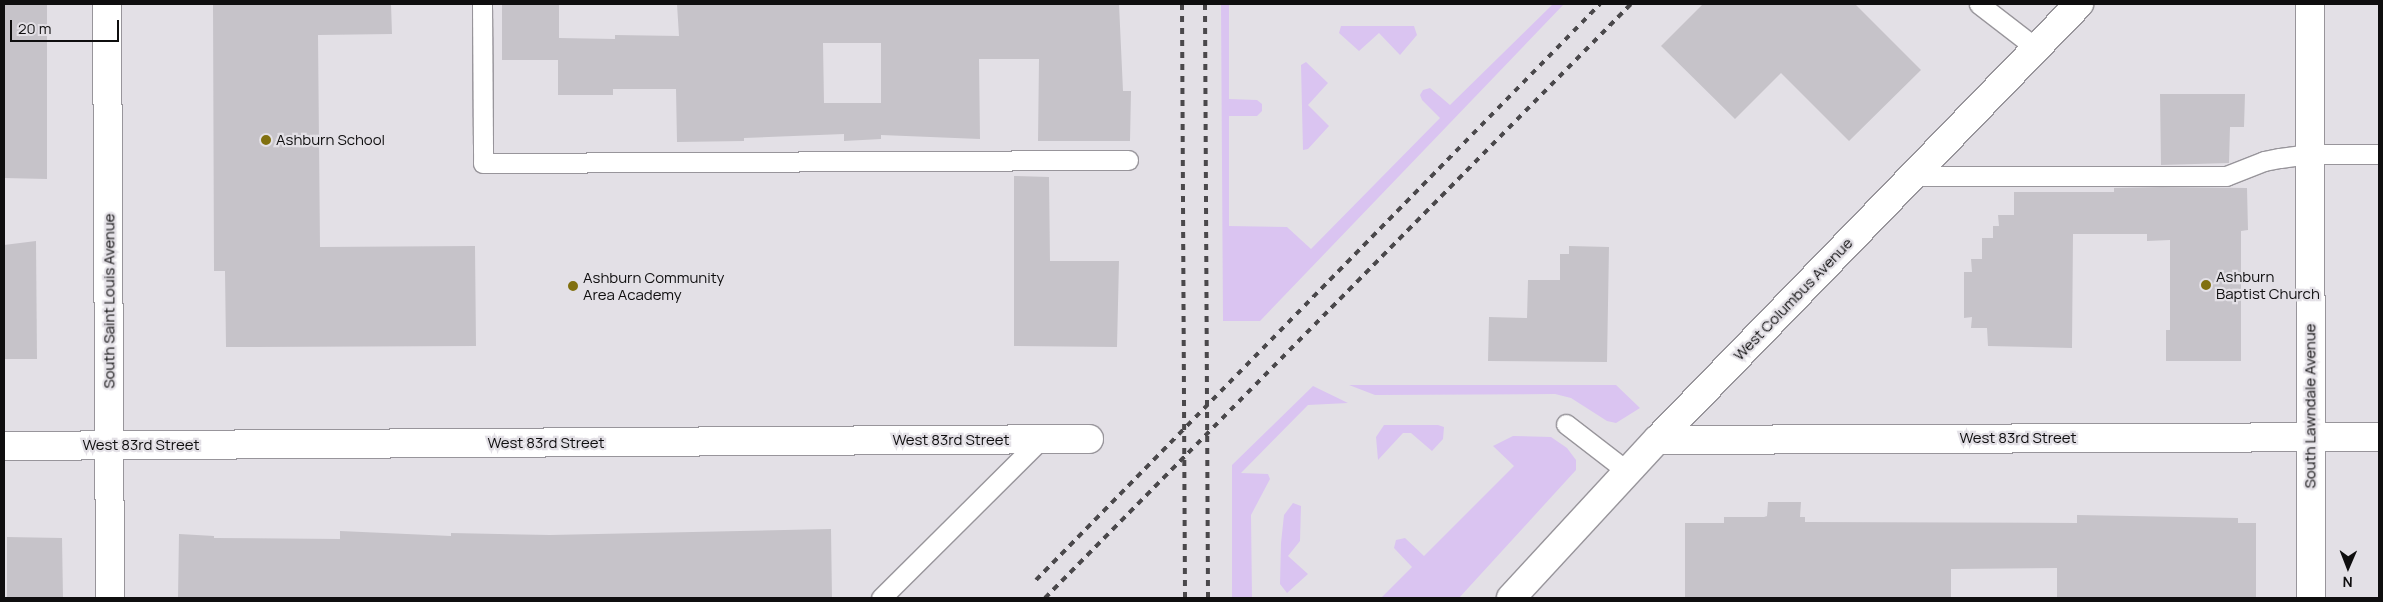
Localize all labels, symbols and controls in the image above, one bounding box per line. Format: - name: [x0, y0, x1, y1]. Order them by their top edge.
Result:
- scale bar: [12, 10, 121, 42]
- text: 20 m: [18, 18, 51, 39]
- place label: Ashburn School: [276, 131, 385, 149]
- marker: Ashburn School: [260, 134, 272, 146]
- street label: South Saint Louis Avenue: [100, 213, 118, 389]
- street label: West Columbus Avenue: [1730, 234, 1856, 364]
- place label: Ashburn Baptist Church: [2216, 267, 2320, 302]
- place label: Ashburn Community Area Academy: [583, 268, 724, 303]
- marker: Ashburn Baptist Church: [2200, 279, 2212, 291]
- marker: Ashburn Community Area Academy: [567, 280, 579, 292]
- street label: South Lawndale Avenue: [2301, 324, 2319, 488]
- street label: West 83rd Street: [1960, 429, 2076, 447]
- street label: West 83rd Street: [893, 431, 1009, 449]
- street label: West 83rd Street: [488, 434, 604, 452]
- street label: West 83rd Street: [83, 436, 199, 454]
- north arrow: [2323, 542, 2373, 592]
- text: N: [2343, 573, 2353, 592]

